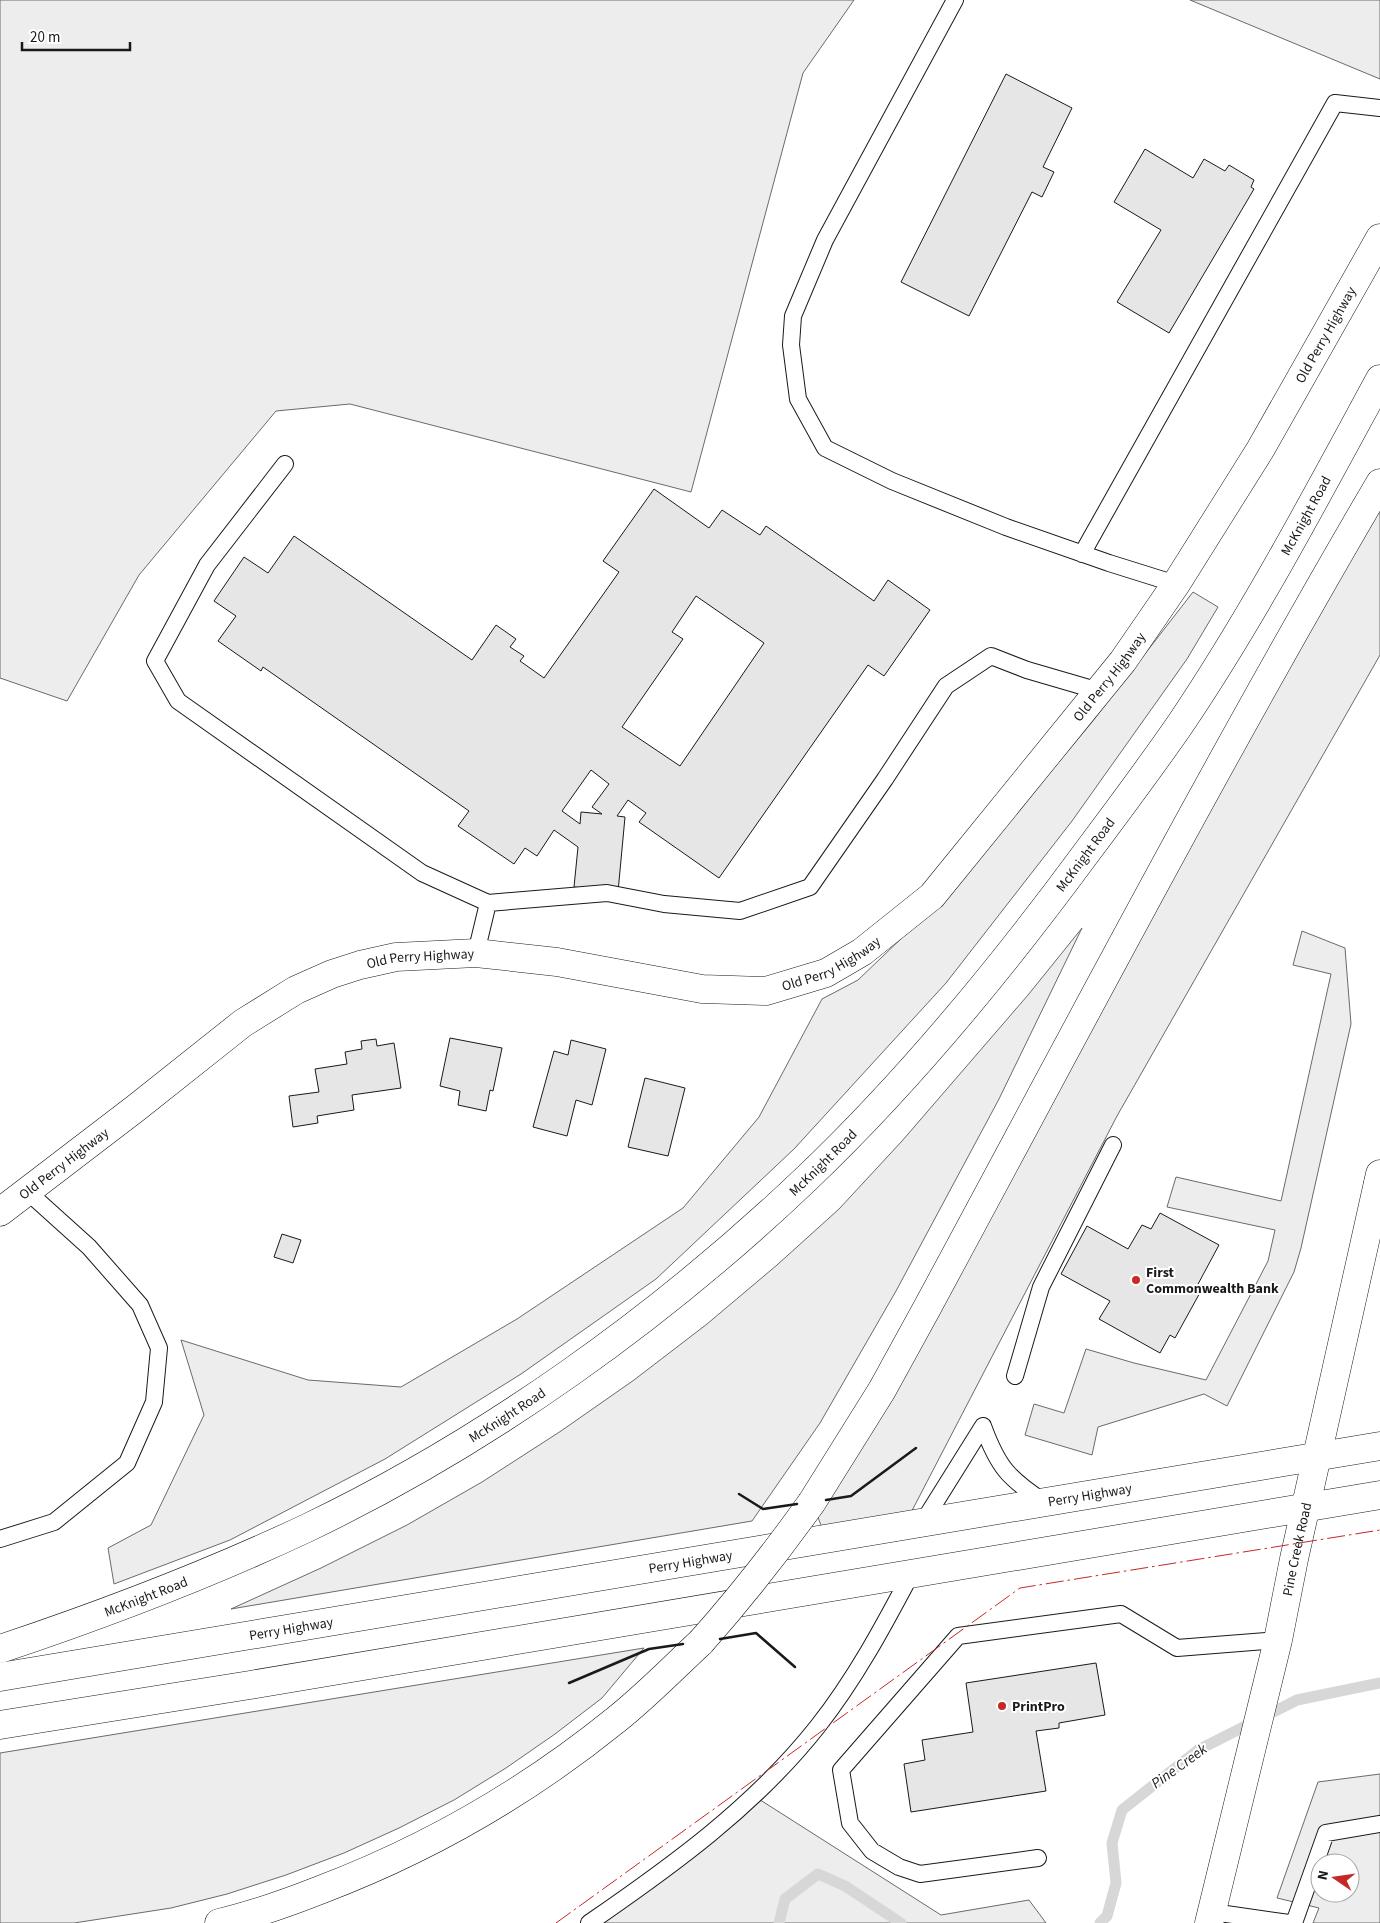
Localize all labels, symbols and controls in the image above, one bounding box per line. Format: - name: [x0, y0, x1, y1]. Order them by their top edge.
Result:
- scale bar: [22, 20, 130, 52]
- text: 20 m: [30, 27, 60, 48]
- street label: Old Perry Highway: [1291, 283, 1362, 387]
- street label: McKnight Road: [1276, 473, 1337, 559]
- street label: Old Perry Highway: [1069, 628, 1151, 726]
- street label: McKnight Road: [1052, 814, 1120, 896]
- street label: Old Perry Highway: [779, 932, 885, 997]
- street label: Old Perry Highway: [365, 944, 475, 974]
- street label: Old Perry Highway: [15, 1123, 114, 1205]
- street label: McKnight Road: [785, 1125, 862, 1201]
- place label: First Commonwealth Bank: [1146, 1263, 1279, 1299]
- marker: First Commonwealth Bank: [1130, 1274, 1142, 1286]
- street label: McKnight Road: [465, 1383, 550, 1448]
- street label: Perry Highway: [1047, 1479, 1134, 1512]
- street label: Pine Creek Road: [1278, 1501, 1317, 1598]
- street label: Perry Highway: [647, 1545, 734, 1579]
- street label: McKnight Road: [102, 1572, 191, 1623]
- street label: Perry Highway: [248, 1612, 335, 1646]
- place label: PrintPro: [1012, 1697, 1065, 1717]
- marker: PrintPro: [996, 1700, 1008, 1712]
- water label: Pine Creek: [1147, 1738, 1212, 1794]
- north arrow: [1310, 1853, 1360, 1903]
- text: N: [1313, 1869, 1334, 1882]

